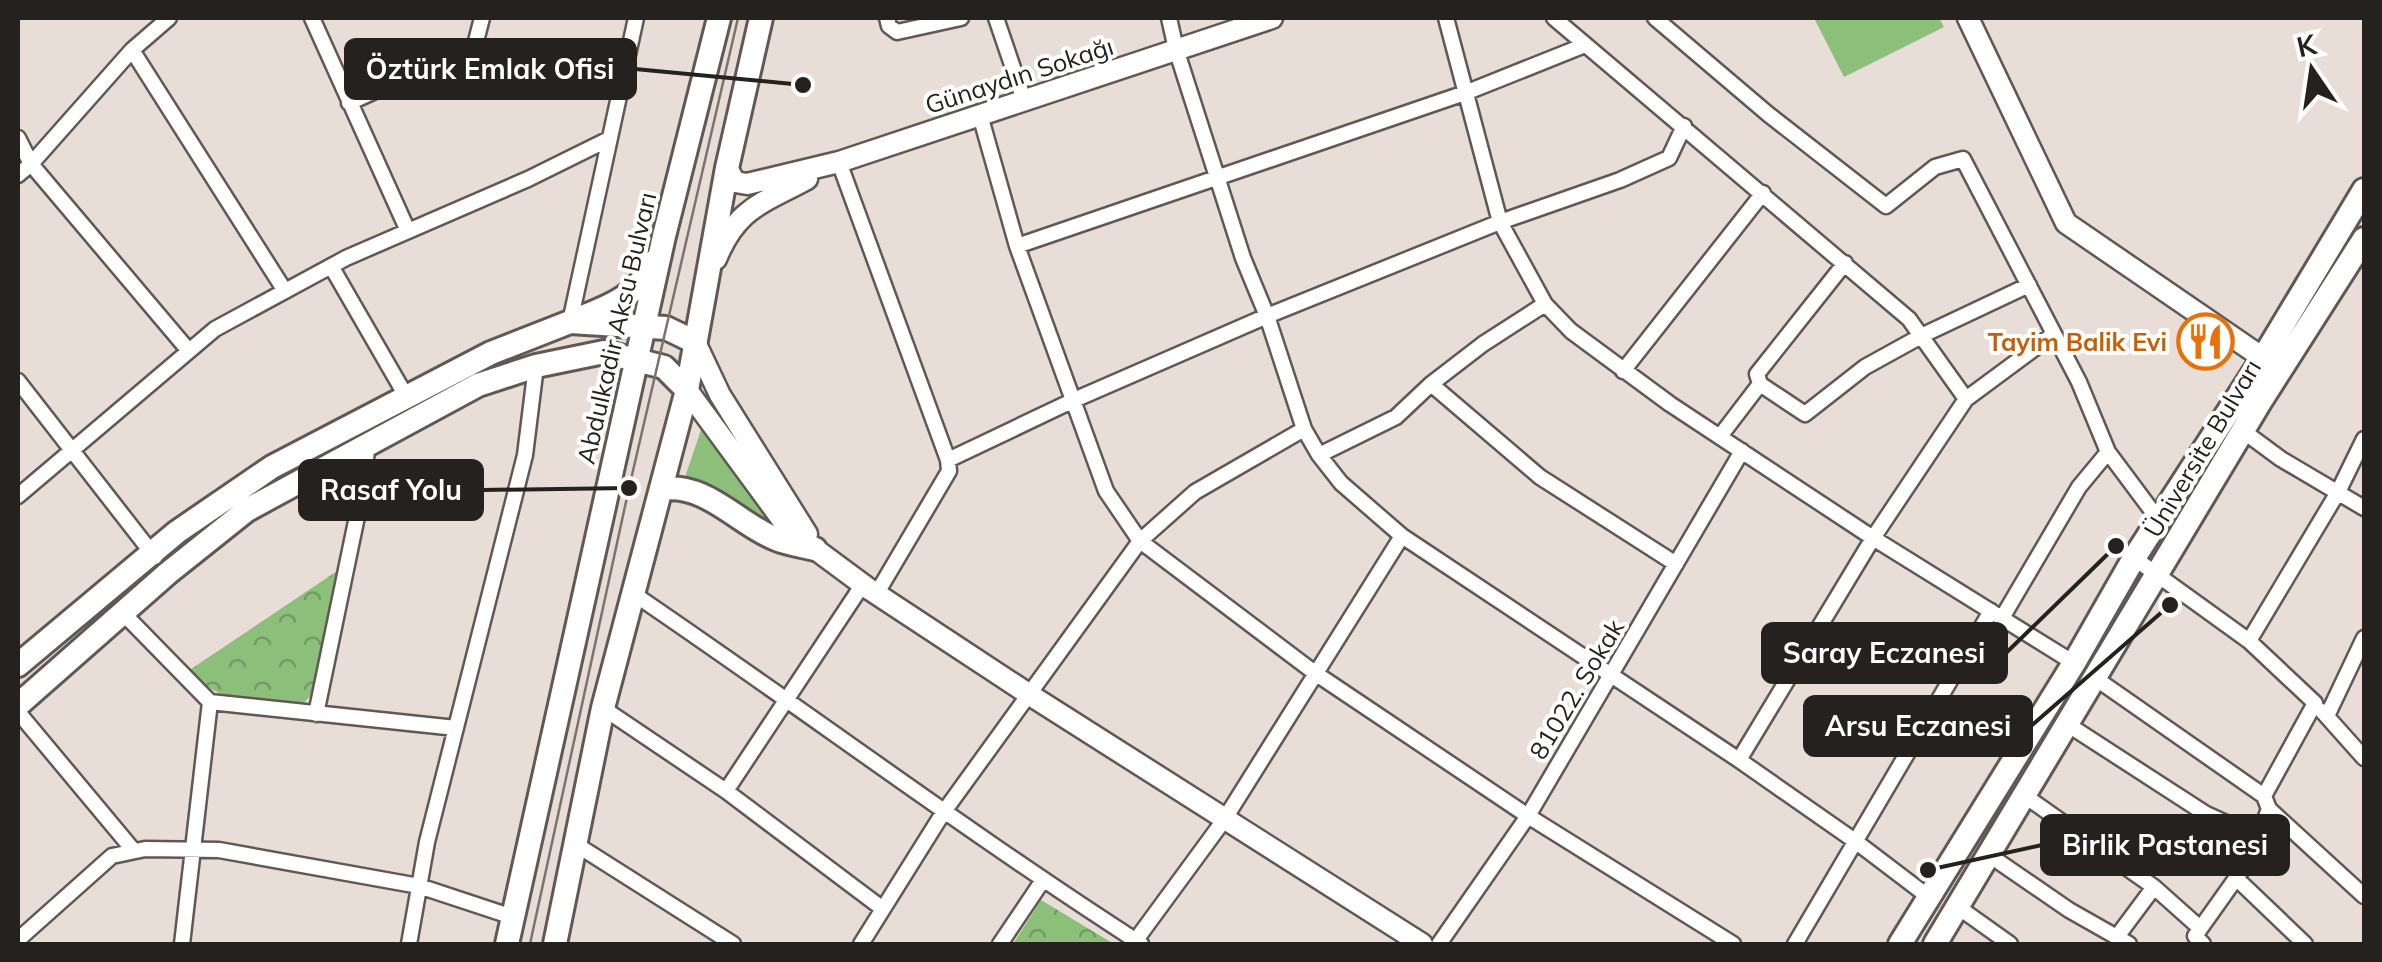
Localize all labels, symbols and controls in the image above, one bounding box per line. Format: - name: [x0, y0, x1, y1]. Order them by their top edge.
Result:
- north arrow: [2262, 20, 2362, 120]
- text: K: [2293, 26, 2321, 64]
- street label: Günaydın Sokağı: [921, 30, 1117, 120]
- callout: Öztürk Emlak Ofisi: [346, 40, 635, 98]
- text: Öztürk Emlak Ofisi: [366, 51, 614, 86]
- street label: Abdulkadir Aksu Bulvarı: [570, 189, 662, 467]
- restaurant icon: Tayim Balik Evi: [2176, 311, 2236, 371]
- place label: Tayim Balik Evi: [1987, 326, 2167, 357]
- street label: Üniversite Bulvarı: [2137, 353, 2267, 543]
- callout: Rasaf Yolu: [300, 461, 482, 519]
- text: Rasaf Yolu: [320, 472, 462, 507]
- street label: 81022. Sokak: [1522, 612, 1630, 765]
- callout: Saray Eczanesi: [1763, 624, 2006, 682]
- text: Saray Eczanesi: [1783, 635, 1985, 670]
- callout: Arsu Eczanesi: [1805, 697, 2031, 755]
- text: Arsu Eczanesi: [1825, 708, 2011, 743]
- callout: Birlik Pastanesi: [2042, 816, 2288, 874]
- text: Birlik Pastanesi: [2062, 827, 2268, 862]

